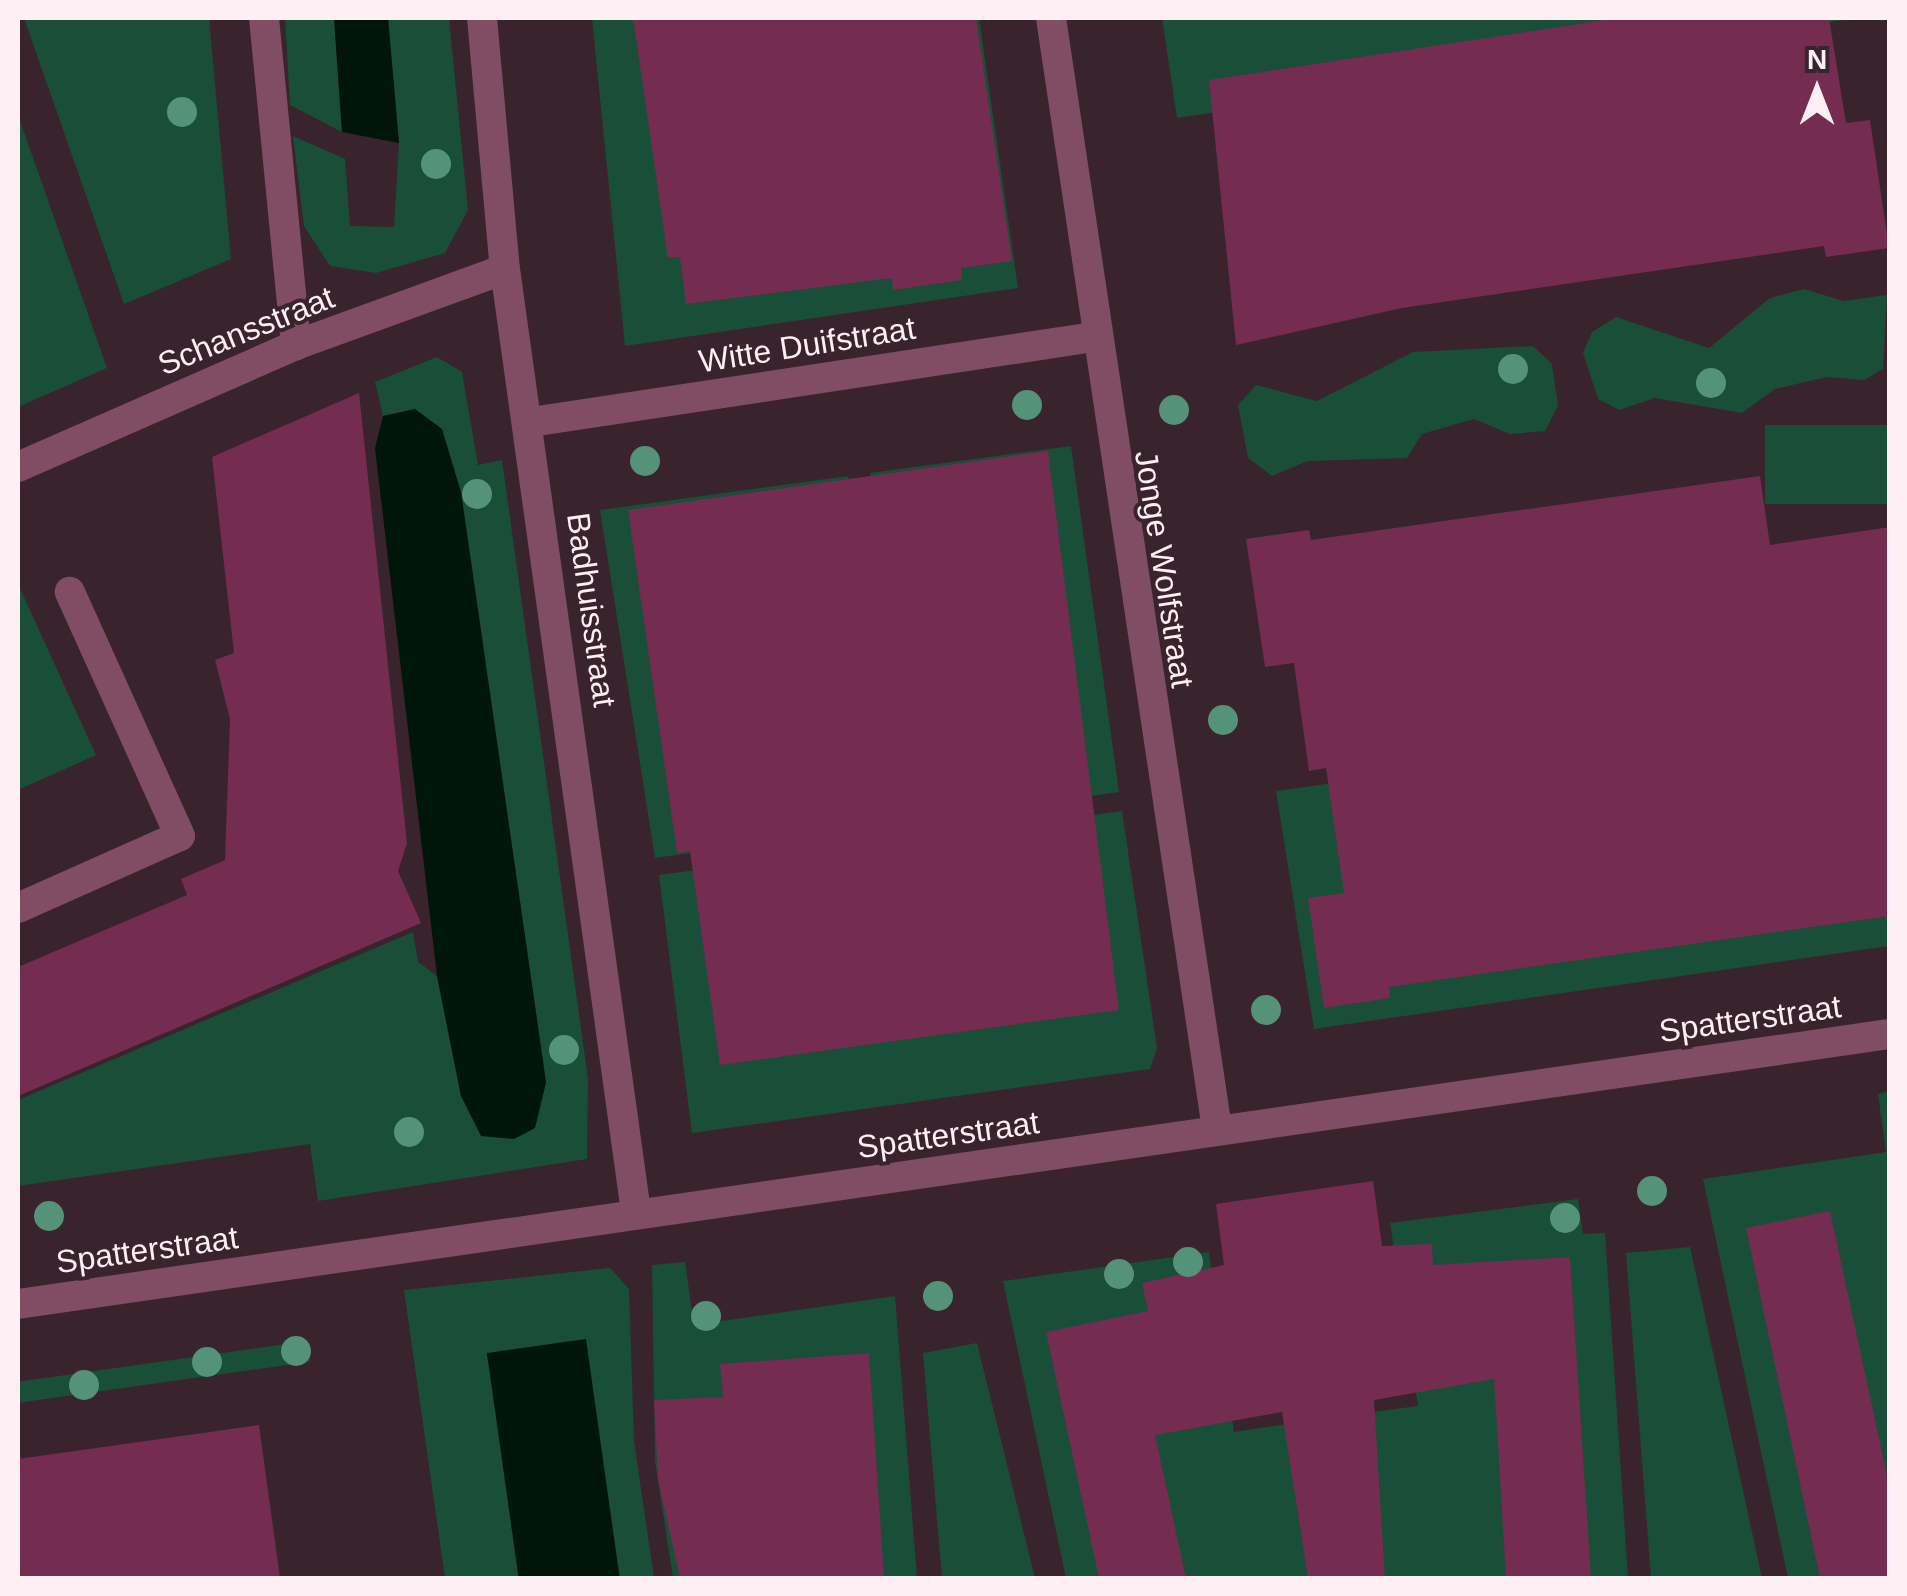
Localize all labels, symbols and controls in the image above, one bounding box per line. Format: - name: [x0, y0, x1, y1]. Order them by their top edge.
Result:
- north arrow: [1767, 40, 1867, 140]
- text: N: [1807, 44, 1827, 75]
- street label: Schansstraat: [152, 278, 340, 384]
- street label: Witte Duifstraat: [696, 309, 918, 381]
- street label: Jonge Wolfstraat: [1126, 448, 1202, 690]
- street label: Badhuisstraat: [558, 510, 624, 710]
- street label: Spatterstraat: [1657, 987, 1843, 1051]
- street label: Spatterstraat: [855, 1103, 1041, 1167]
- street label: Spatterstraat: [54, 1218, 240, 1282]

